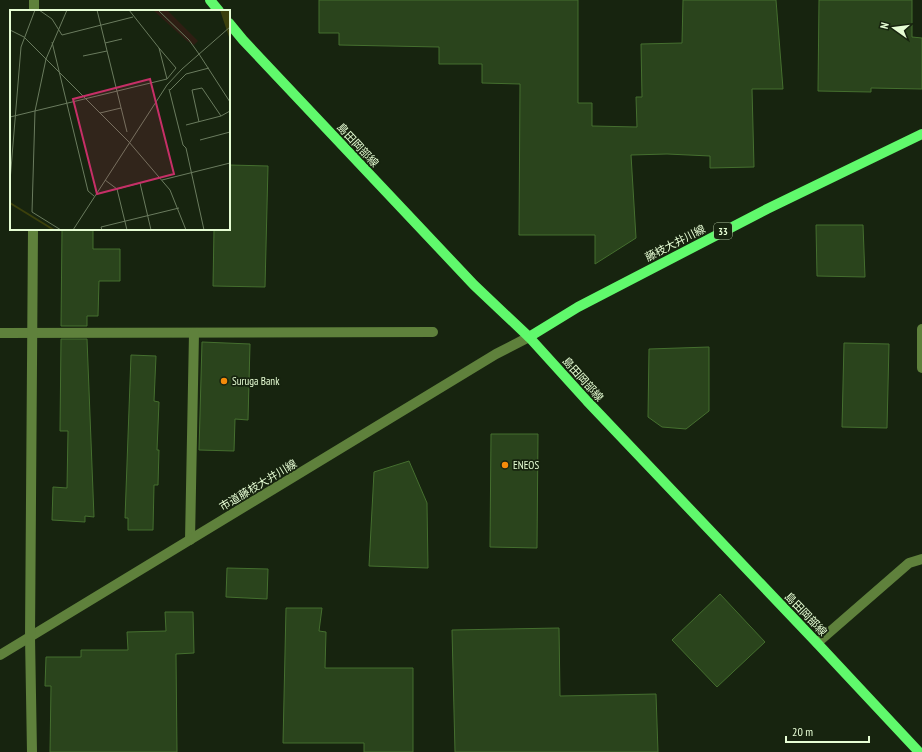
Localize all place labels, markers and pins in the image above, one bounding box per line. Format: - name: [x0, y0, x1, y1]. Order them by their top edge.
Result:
- place label: Suruga Bank: [232, 374, 280, 388]
- marker: Suruga Bank: [219, 376, 229, 386]
- place label: ENEOS: [513, 458, 539, 472]
- marker: ENEOS: [500, 460, 510, 470]

